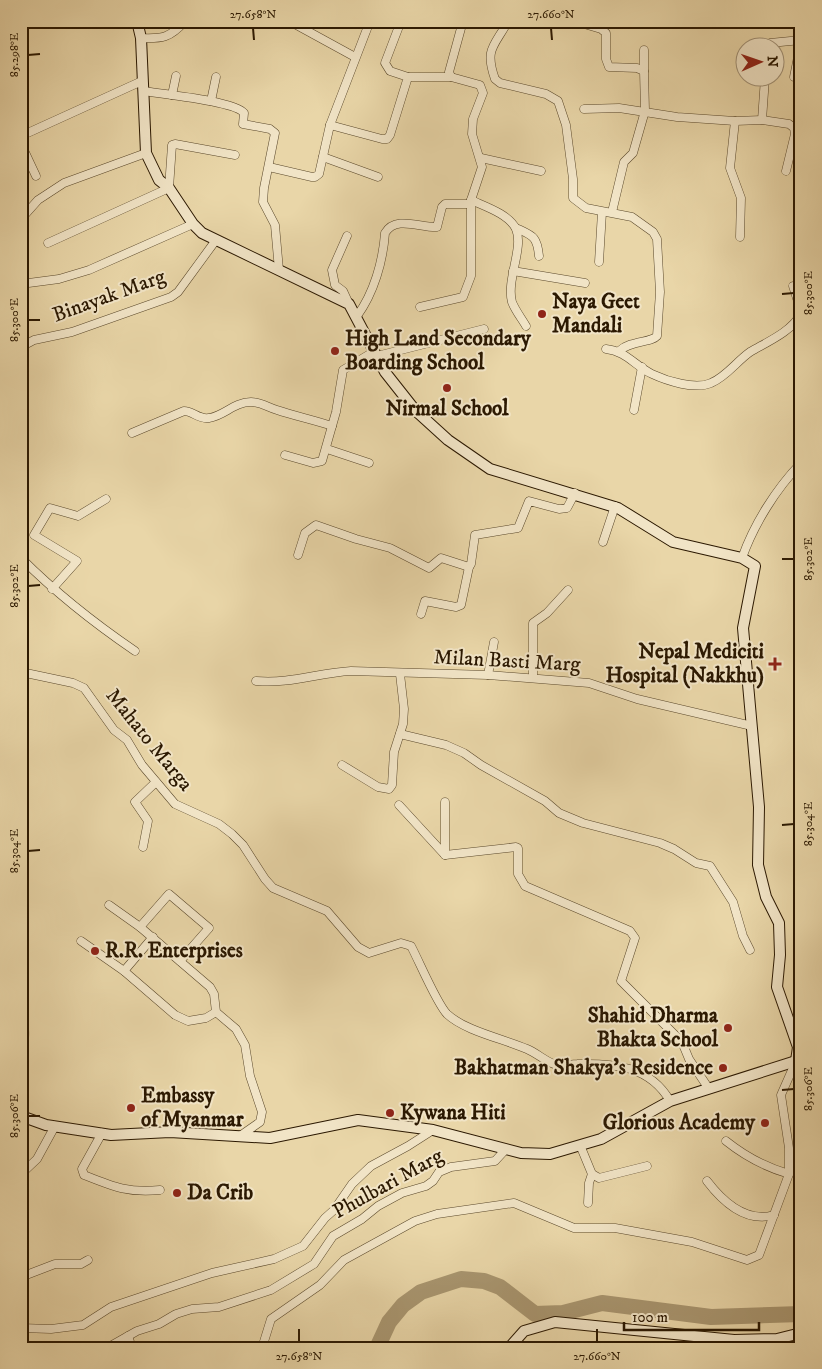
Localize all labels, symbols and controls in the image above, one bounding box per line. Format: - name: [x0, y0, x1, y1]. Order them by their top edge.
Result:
- text: 27.658°N: [230, 7, 276, 22]
- text: 27.660°N: [527, 7, 575, 22]
- text: 85.298°E: [7, 32, 22, 77]
- north arrow: [734, 38, 784, 88]
- text: N: [763, 56, 781, 68]
- street label: Binayak Marg: [49, 263, 170, 328]
- text: 85.300°E: [801, 270, 816, 315]
- place label: Naya Geet Mandali: [552, 289, 640, 339]
- text: 85.300°E: [7, 297, 22, 342]
- marker: Naya Geet Mandali: [536, 308, 548, 320]
- place label: High Land Secondary Boarding School: [345, 326, 532, 376]
- marker: High Land Secondary Boarding School: [329, 345, 341, 357]
- marker: Nirmal School: [441, 382, 453, 394]
- place label: Nirmal School: [385, 396, 509, 422]
- text: 85.302°E: [801, 537, 816, 581]
- text: 85.302°E: [7, 564, 22, 608]
- place label: Nepal Mediciti Hospital (Nakkhu): [606, 639, 765, 689]
- street label: Milan Basti Marg: [433, 644, 582, 678]
- marker: Nepal Mediciti Hospital (Nakkhu): [768, 657, 782, 671]
- street label: Mahato Marga: [100, 683, 198, 797]
- text: 85.304°E: [801, 801, 816, 846]
- text: 85.304°E: [7, 828, 22, 873]
- place label: R.R. Enterprises: [105, 938, 243, 964]
- marker: R.R. Enterprises: [89, 945, 101, 957]
- place label: Shahid Dharma Bhakta School: [588, 1003, 719, 1053]
- marker: Shahid Dharma Bhakta School: [722, 1022, 734, 1034]
- place label: Bakhatman Shakya's Residence: [454, 1055, 713, 1081]
- marker: Bakhatman Shakya's Residence: [717, 1062, 729, 1074]
- text: 85.306°E: [801, 1067, 816, 1111]
- place label: Embassy of Myanmar: [141, 1083, 245, 1133]
- text: 85.306°E: [7, 1094, 22, 1138]
- place label: Kywana Hiti: [400, 1100, 506, 1126]
- marker: Embassy of Myanmar: [125, 1102, 137, 1114]
- marker: Kywana Hiti: [384, 1107, 396, 1119]
- place label: Glorious Academy: [603, 1110, 756, 1136]
- marker: Glorious Academy: [759, 1117, 771, 1129]
- street label: Phulbari Marg: [328, 1143, 448, 1225]
- place label: Da Crib: [187, 1180, 253, 1206]
- marker: Da Crib: [171, 1187, 183, 1199]
- scale bar: [624, 1299, 760, 1331]
- text: 100 m: [632, 1308, 668, 1327]
- text: 27.658°N: [276, 1349, 322, 1364]
- text: 27.660°N: [573, 1349, 621, 1364]

